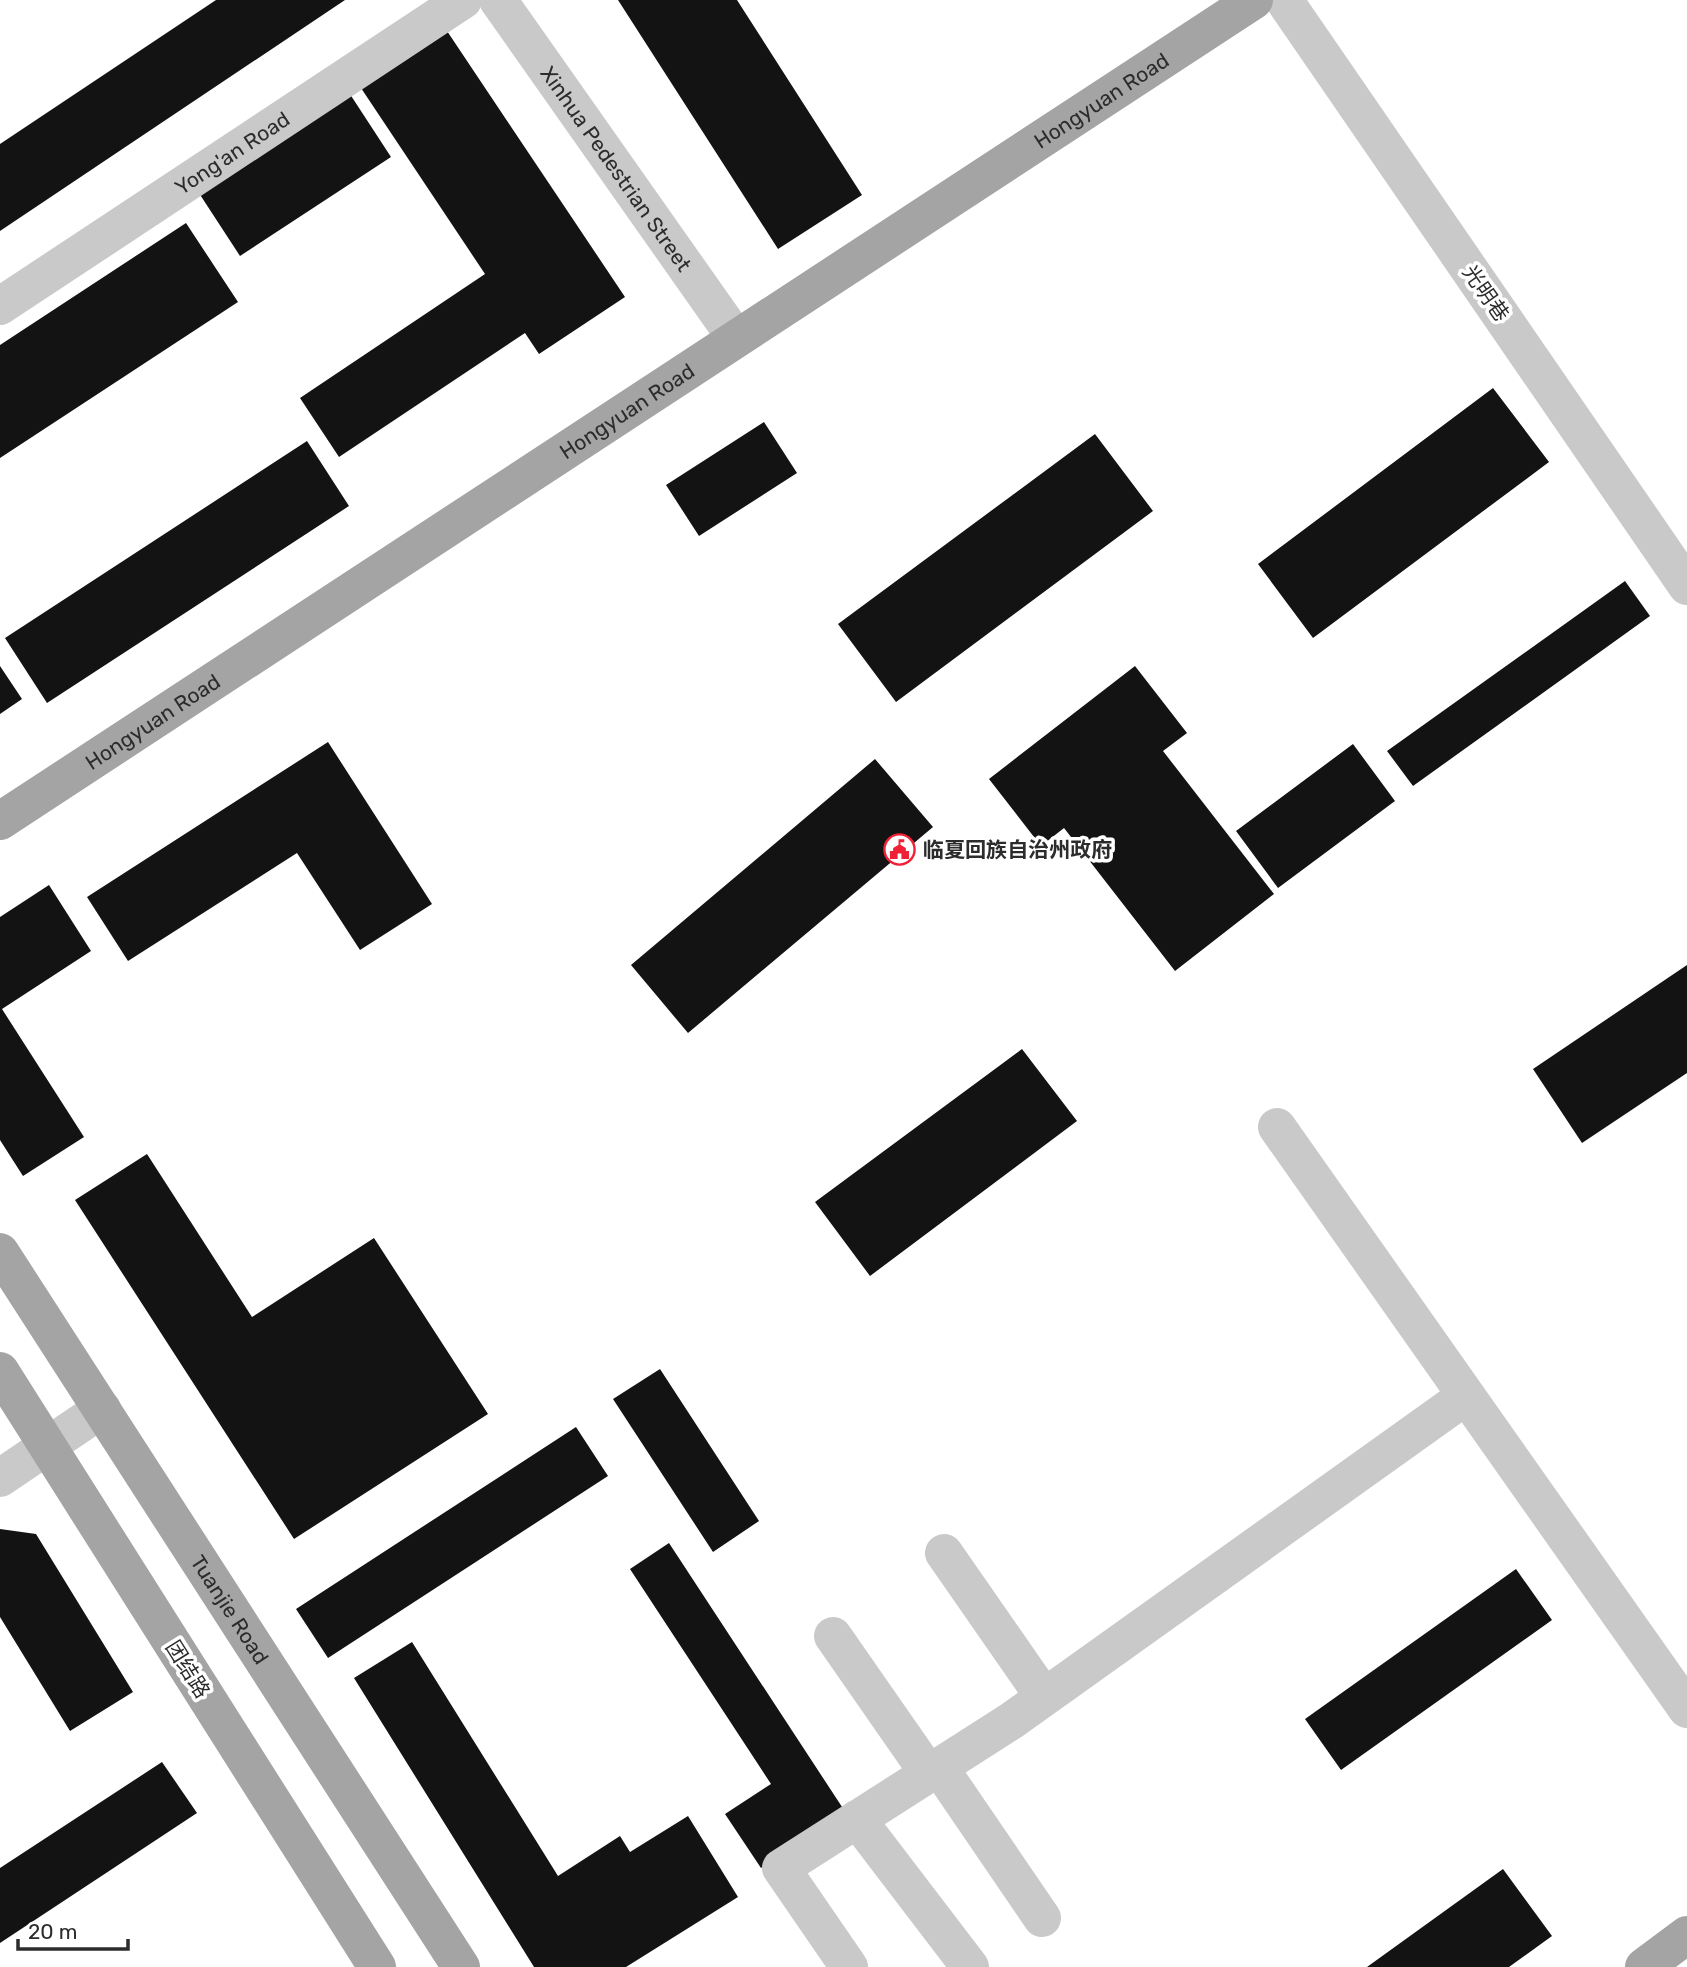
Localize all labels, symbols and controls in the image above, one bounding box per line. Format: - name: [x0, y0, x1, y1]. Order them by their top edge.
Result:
- street label: Hongyuan Road: [1029, 47, 1173, 153]
- street label: Xinhua Pedestrian Street: [536, 61, 697, 276]
- street label: Yong'an Road: [170, 106, 294, 200]
- street label: 光明巷: [1458, 260, 1514, 326]
- street label: Hongyuan Road: [555, 358, 699, 464]
- street label: Hongyuan Road: [80, 668, 224, 774]
- public building icon: 临夏回族自治州政府: [883, 832, 917, 866]
- place label: 临夏回族自治州政府: [923, 837, 1112, 862]
- street label: Tuanjie Road: [186, 1550, 275, 1668]
- street label: 团结路: [161, 1636, 215, 1702]
- scale bar: [18, 1908, 128, 1952]
- text: 20 m: [28, 1919, 77, 1944]

